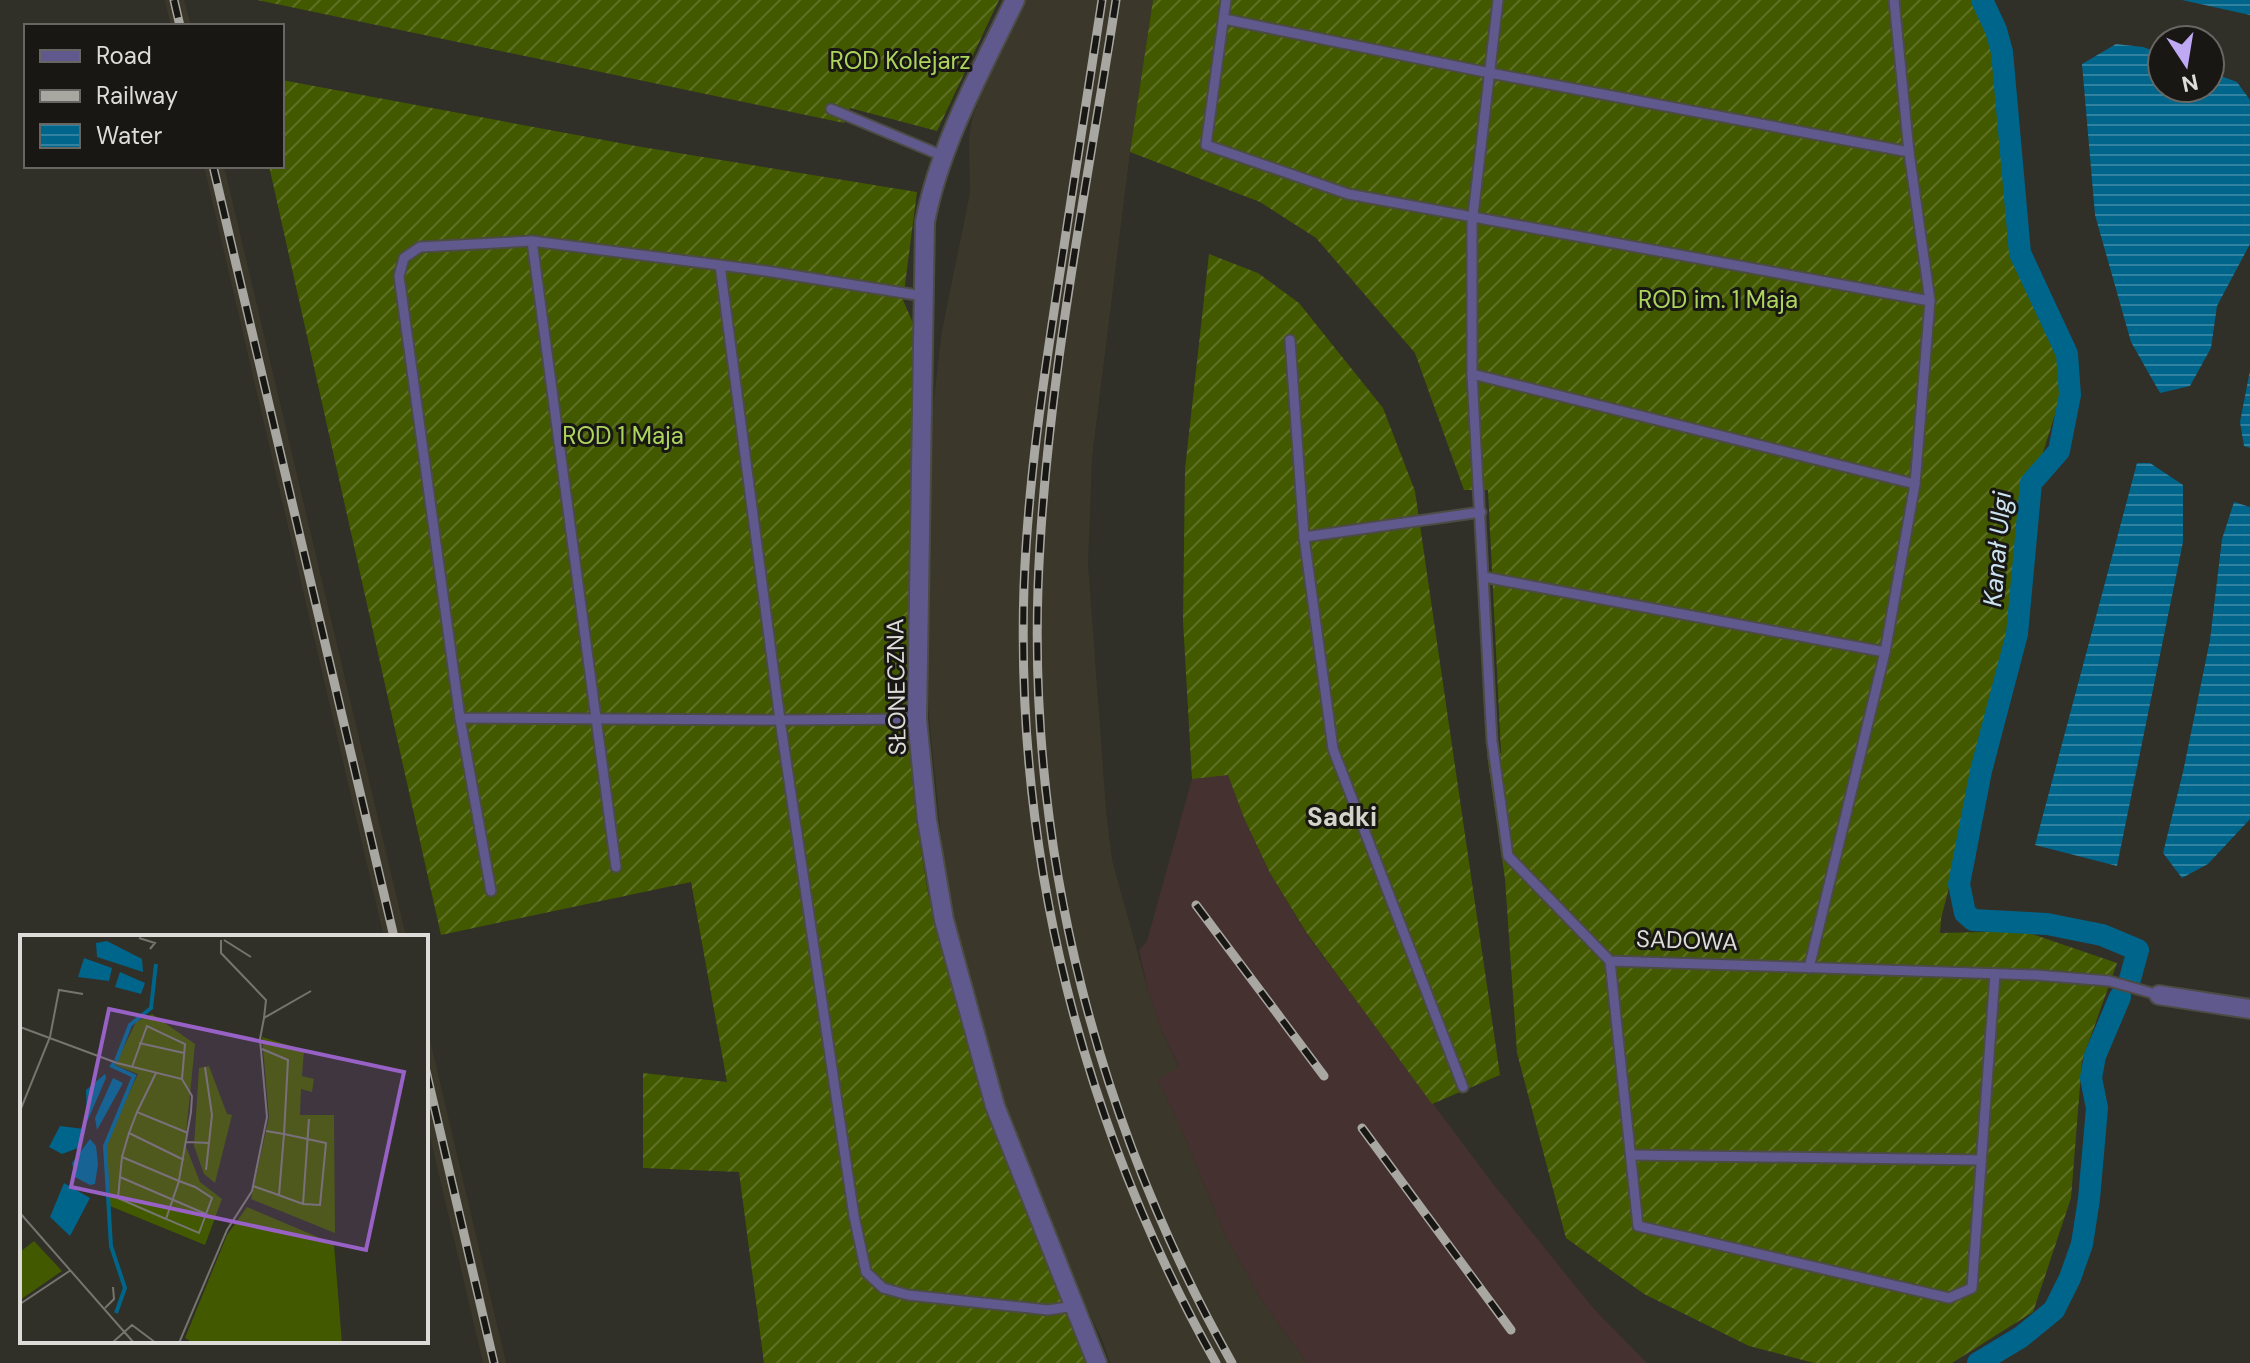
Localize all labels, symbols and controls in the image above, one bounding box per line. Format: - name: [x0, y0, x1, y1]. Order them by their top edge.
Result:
- legend: [24, 24, 284, 168]
- north arrow: [2146, 24, 2226, 104]
- text: Road: [96, 40, 152, 71]
- park label: ROD Kolejarz: [830, 45, 970, 76]
- text: N: [2179, 67, 2201, 99]
- text: Railway: [96, 80, 178, 111]
- text: Water: [96, 120, 162, 151]
- park label: ROD im. 1 Maja: [1638, 284, 1798, 315]
- park label: ROD 1 Maja: [562, 420, 684, 451]
- water label: Kanał Ulgi: [1975, 489, 2019, 608]
- street label: SŁONECZNA: [879, 618, 913, 756]
- district label: Sadki: [1307, 800, 1377, 834]
- street label: SADOWA: [1636, 923, 1738, 957]
- inset map: [20, 935, 428, 1343]

